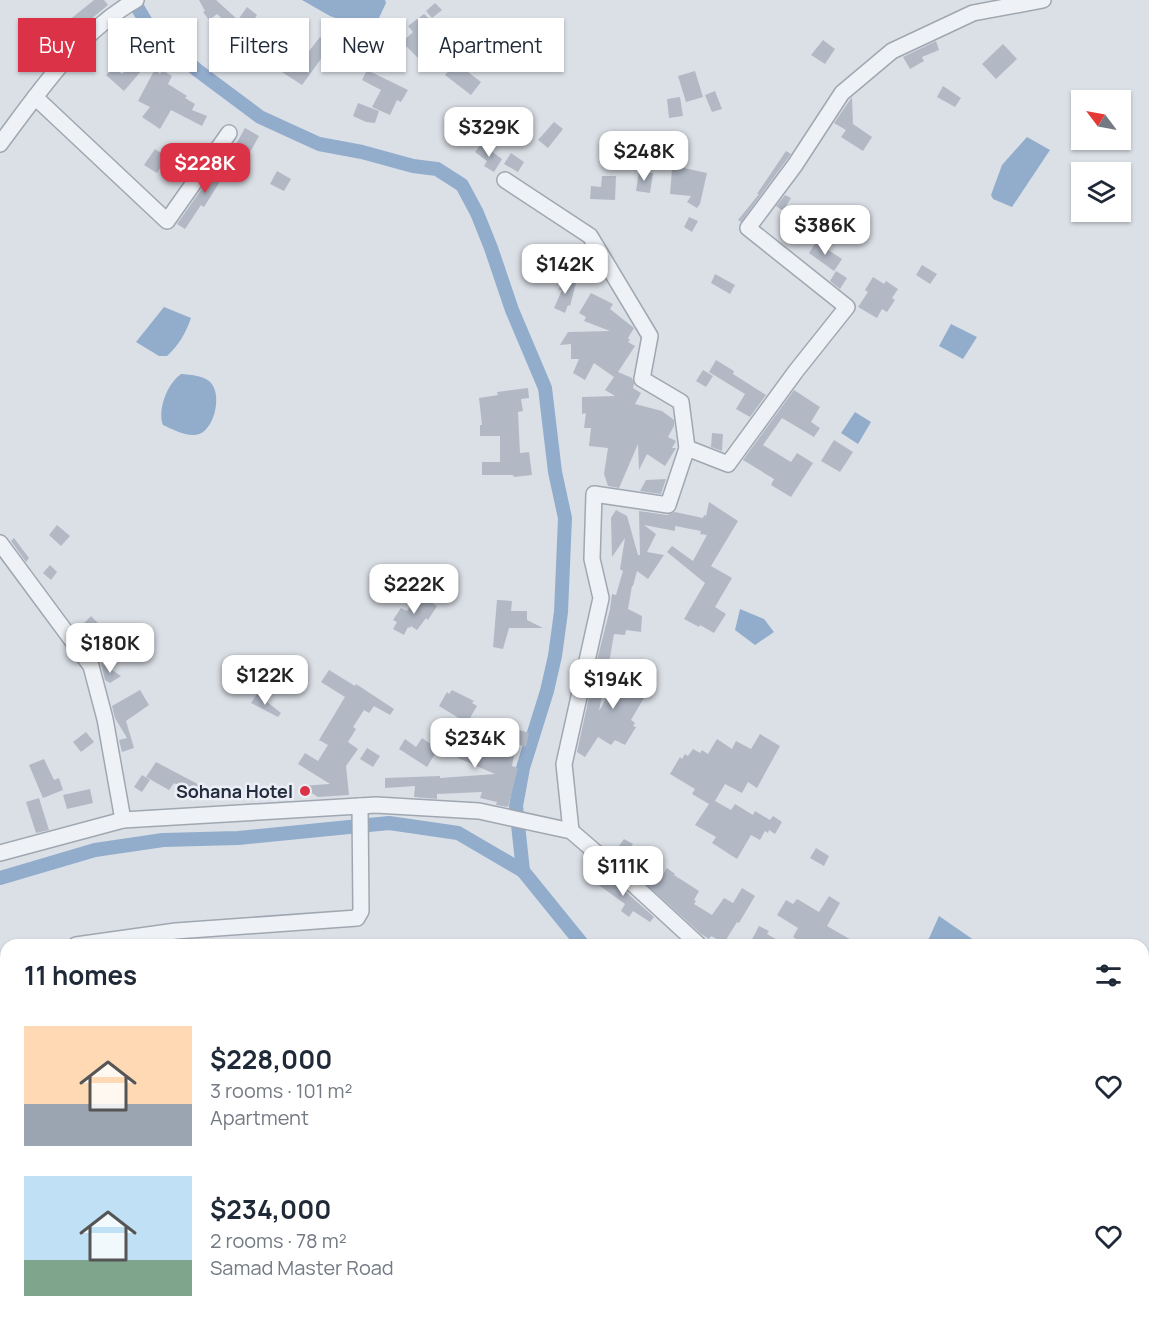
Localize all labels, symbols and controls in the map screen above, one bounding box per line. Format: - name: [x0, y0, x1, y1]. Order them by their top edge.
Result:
- chip: Buy: [18, 18, 96, 72]
- chip: Rent: [108, 18, 197, 72]
- chip: Filters: [209, 18, 309, 72]
- chip: New: [321, 18, 406, 72]
- chip: Apartment: [418, 18, 564, 72]
- north arrow: [1071, 90, 1131, 150]
- map controls: [1071, 90, 1131, 222]
- pin: $329K: [447, 107, 531, 158]
- text: $329K: [458, 113, 520, 140]
- pin: $248K: [602, 131, 686, 182]
- text: $248K: [613, 137, 675, 164]
- pin: $228K: [163, 143, 247, 194]
- text: $228K: [174, 149, 236, 176]
- button: layers: [1071, 162, 1131, 222]
- pin: $386K: [783, 205, 867, 256]
- text: $386K: [794, 211, 856, 238]
- pin: $142K: [523, 244, 607, 295]
- text: $142K: [536, 250, 594, 277]
- pin: $222K: [372, 564, 456, 615]
- text: $222K: [383, 570, 445, 597]
- pin: $180K: [68, 623, 152, 674]
- text: $180K: [80, 629, 140, 656]
- pin: $122K: [223, 655, 307, 706]
- pin: $194K: [571, 659, 655, 710]
- text: $122K: [236, 661, 294, 688]
- text: $194K: [584, 665, 642, 692]
- pin: $234K: [433, 718, 517, 769]
- text: $234K: [444, 724, 506, 751]
- place label: Sohana Hotel: [176, 779, 293, 803]
- marker: Sohana Hotel: [298, 784, 312, 798]
- pin: $111K: [581, 846, 665, 897]
- text: $111K: [597, 852, 649, 879]
- text: 11 homes: [24, 957, 137, 993]
- icon: filters: [1092, 959, 1125, 992]
- text: $228,000: [210, 1041, 332, 1077]
- icon: home: [72, 1050, 144, 1122]
- icon: heart: [1092, 1070, 1125, 1103]
- text: 3 rooms · 101 m²: [210, 1077, 352, 1104]
- text: Apartment: [210, 1104, 309, 1131]
- text: $234,000: [210, 1191, 331, 1227]
- icon: home: [72, 1200, 144, 1272]
- icon: heart: [1092, 1220, 1125, 1253]
- text: 2 rooms · 78 m²: [210, 1227, 347, 1254]
- text: Samad Master Road: [210, 1254, 394, 1281]

